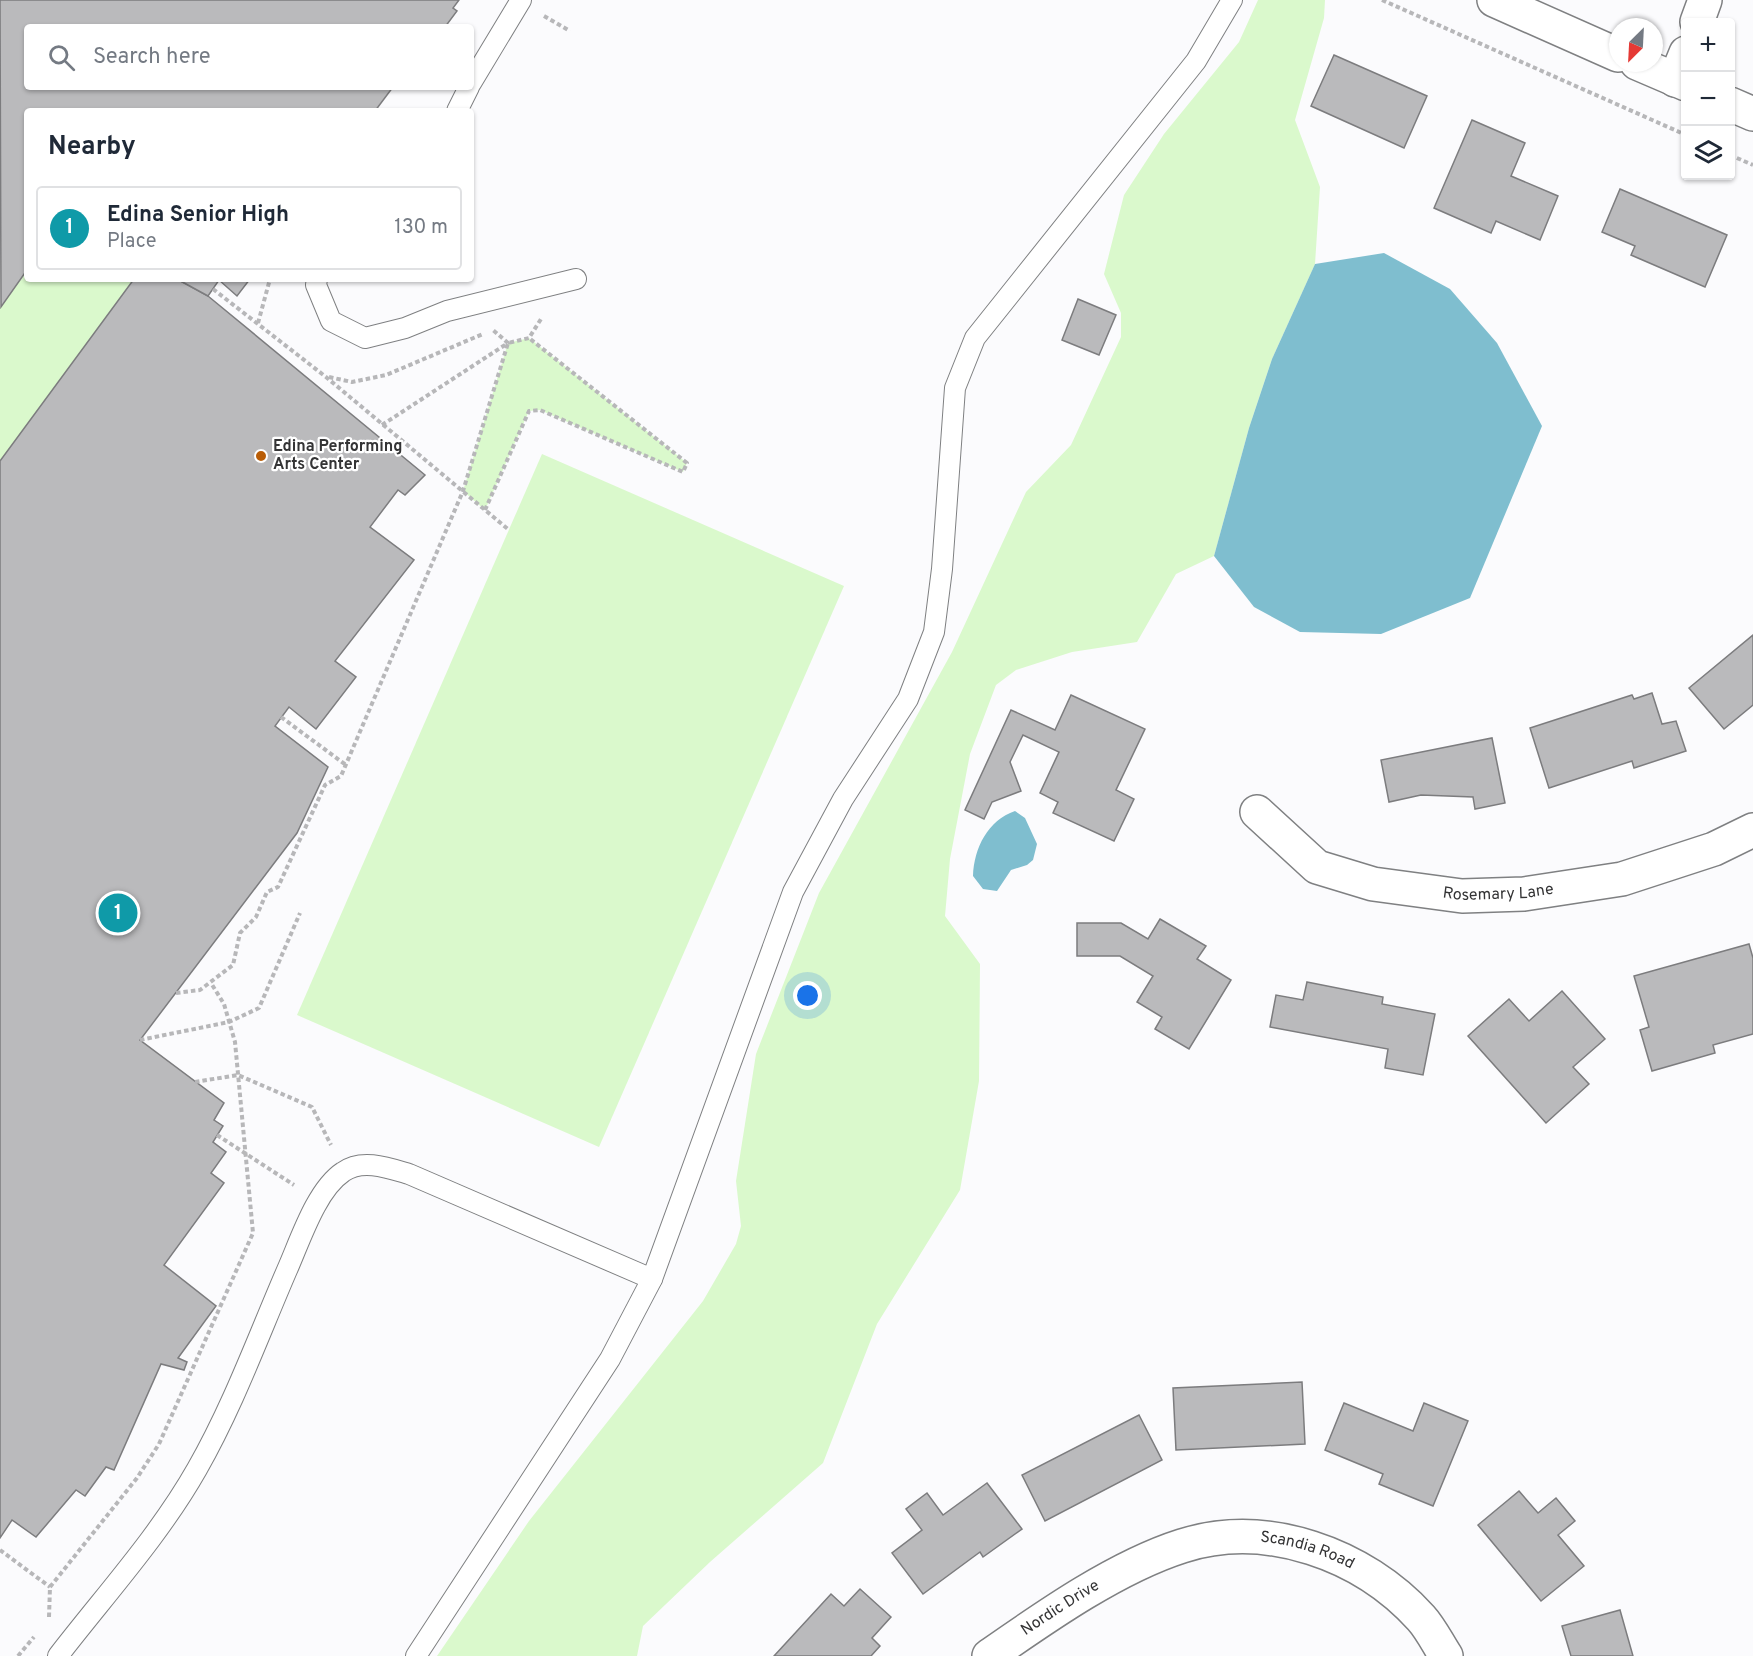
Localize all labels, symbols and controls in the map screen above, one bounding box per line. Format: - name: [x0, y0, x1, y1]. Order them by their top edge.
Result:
- north arrow: [1609, 18, 1663, 72]
- map controls: [1681, 18, 1735, 180]
- button: +: [1681, 18, 1735, 72]
- search box: [24, 24, 474, 90]
- icon: search: [45, 41, 78, 74]
- text: Search here: [93, 44, 211, 71]
- button: −: [1681, 72, 1735, 126]
- button: layers: [1681, 126, 1735, 180]
- text: Nearby: [48, 131, 136, 164]
- text: Edina Senior High: [107, 202, 289, 229]
- text: 1: [66, 215, 74, 241]
- text: 130 m: [394, 215, 448, 241]
- text: Place: [107, 229, 157, 255]
- place label: Edina Performing Arts Center: [273, 437, 403, 475]
- marker: Edina Performing Arts Center: [254, 449, 268, 463]
- street label: Rosemary Lane: [1441, 880, 1555, 906]
- pin: 1: [98, 890, 138, 936]
- your location: [793, 981, 822, 1010]
- street label: Scandia Road: [1259, 1528, 1358, 1574]
- street label: Nordic Drive: [1017, 1576, 1103, 1641]

